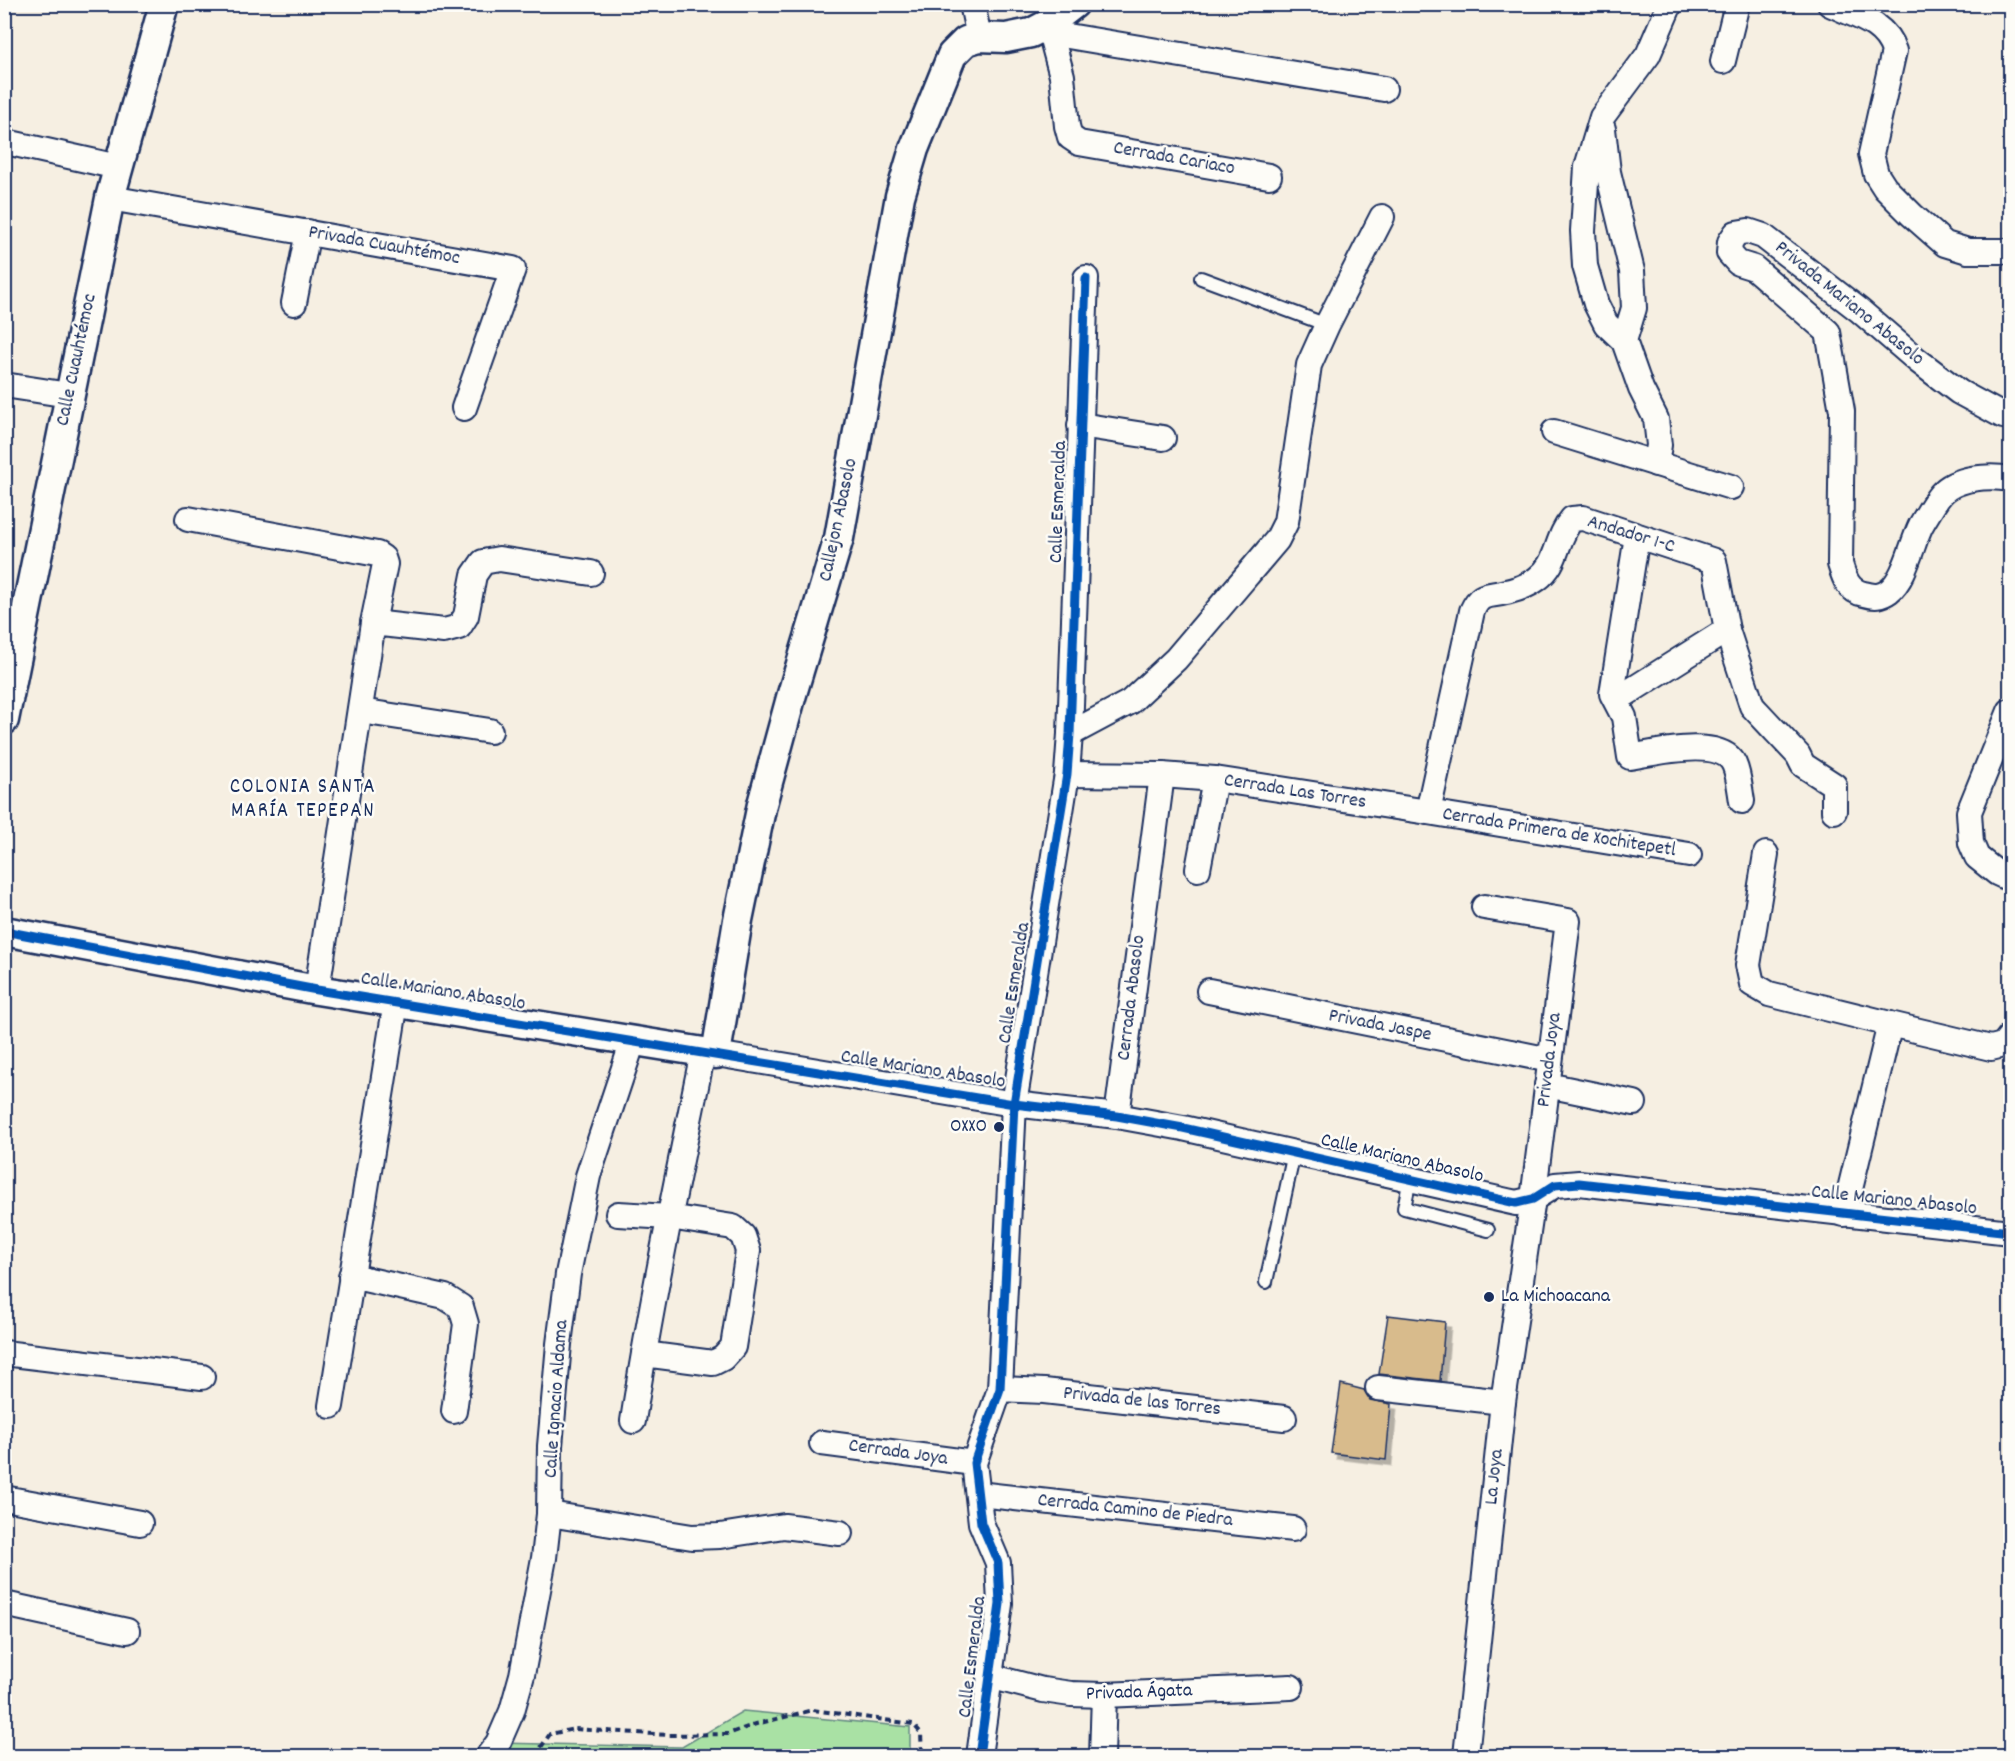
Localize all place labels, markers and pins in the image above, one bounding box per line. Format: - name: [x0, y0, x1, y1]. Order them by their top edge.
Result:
- place label: OXXO: [950, 1113, 987, 1141]
- marker: OXXO: [992, 1120, 1006, 1134]
- place label: La Michoacana: [1501, 1283, 1611, 1311]
- marker: La Michoacana: [1482, 1290, 1496, 1304]

